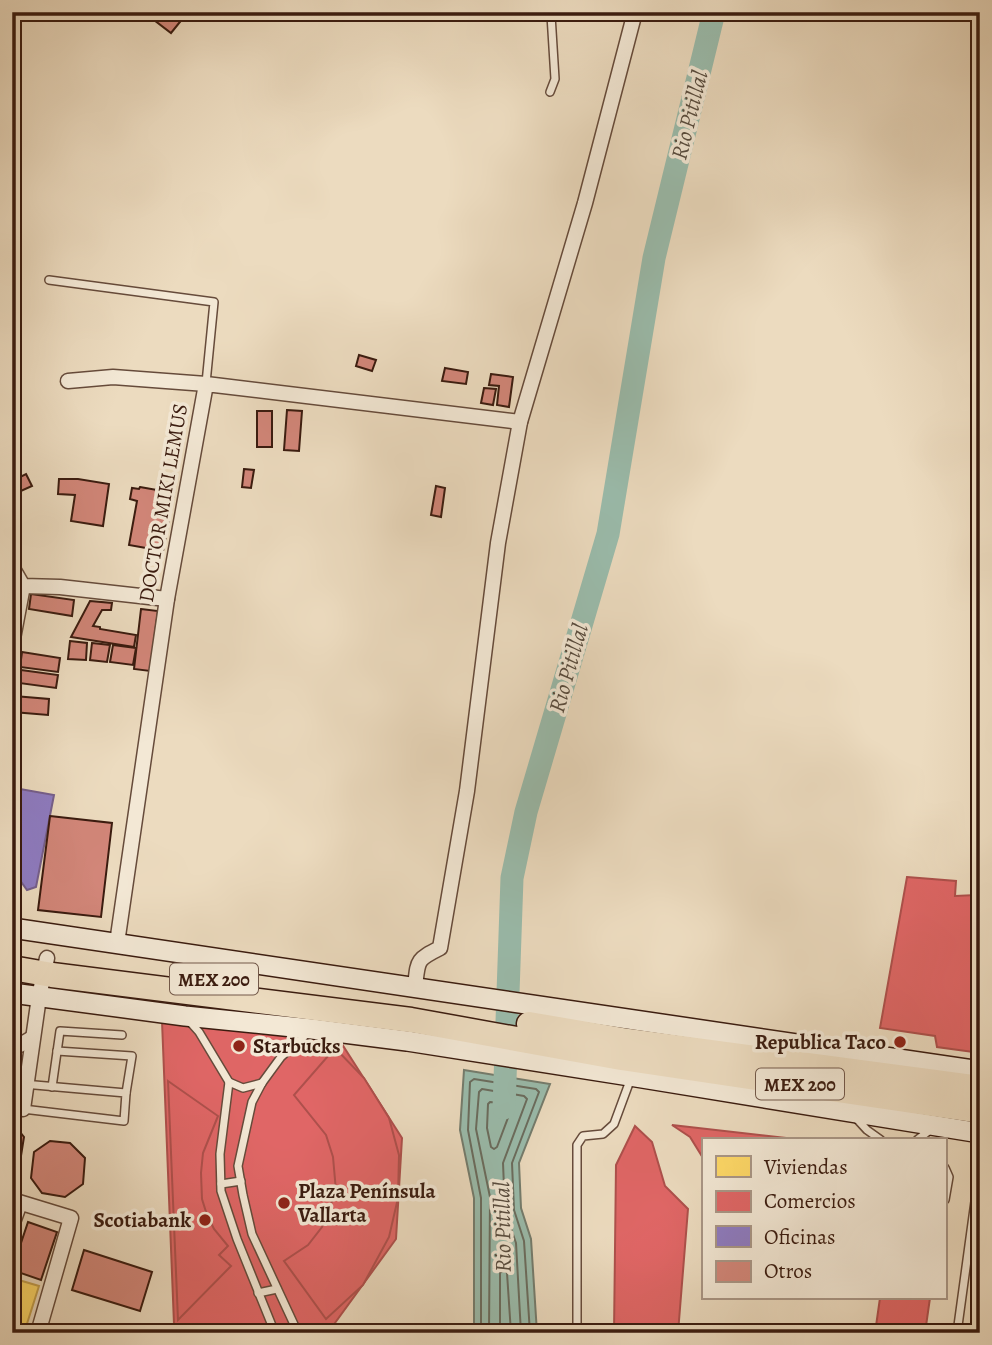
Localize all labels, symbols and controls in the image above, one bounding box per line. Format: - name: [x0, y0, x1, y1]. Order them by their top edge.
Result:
- water label: Rio Pitillal: [663, 67, 716, 163]
- street label: DOCTOR MIKI LEMUS: [132, 401, 194, 605]
- water label: Rio Pitillal: [541, 620, 596, 716]
- road number: MEX 200: [170, 964, 258, 995]
- place label: Republica Taco: [755, 1028, 886, 1056]
- place label: Starbucks: [253, 1032, 341, 1060]
- marker: Republica Taco: [892, 1034, 908, 1050]
- marker: Starbucks: [231, 1038, 247, 1054]
- road number: MEX 200: [756, 1068, 844, 1100]
- legend: [702, 1138, 946, 1300]
- text: Viviendas: [763, 1153, 848, 1181]
- place label: Plaza Península Vallarta: [297, 1177, 437, 1229]
- water label: Rio Pitillal: [486, 1181, 519, 1273]
- text: Comercios: [764, 1187, 856, 1215]
- marker: Plaza Península Vallarta: [276, 1195, 292, 1211]
- place label: Scotiabank: [94, 1206, 191, 1234]
- marker: Scotiabank: [197, 1212, 213, 1228]
- text: Oficinas: [764, 1223, 835, 1251]
- text: Otros: [764, 1257, 812, 1285]

